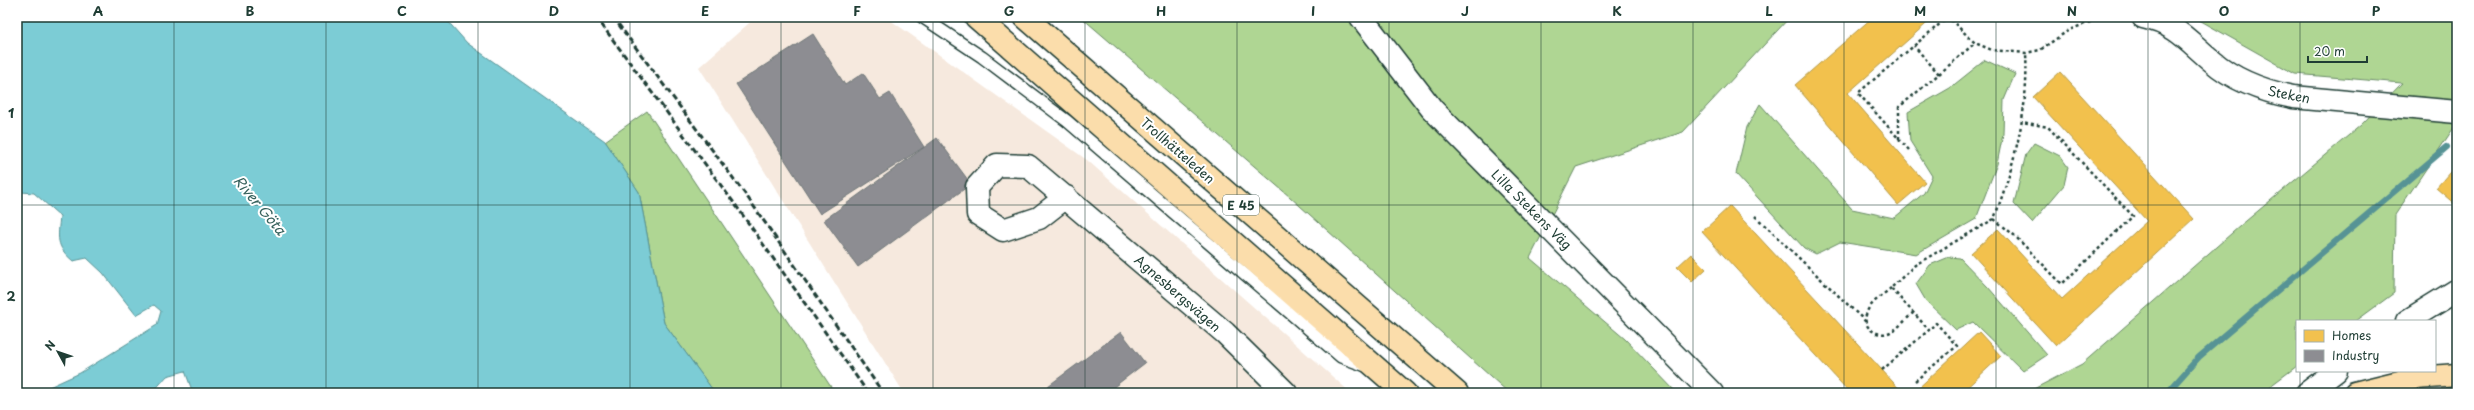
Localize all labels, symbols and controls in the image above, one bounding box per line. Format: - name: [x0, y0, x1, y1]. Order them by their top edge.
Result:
- text: A: [93, 1, 103, 20]
- text: B: [246, 1, 255, 20]
- text: C: [397, 1, 407, 20]
- text: D: [549, 1, 559, 20]
- text: E: [701, 1, 709, 20]
- text: F: [853, 1, 861, 20]
- text: G: [1004, 1, 1014, 20]
- text: H: [1156, 1, 1166, 20]
- text: I: [1311, 1, 1315, 20]
- text: J: [1461, 1, 1469, 20]
- text: K: [1612, 1, 1622, 20]
- text: L: [1765, 1, 1773, 20]
- text: M: [1914, 1, 1926, 20]
- text: N: [2067, 1, 2077, 20]
- text: O: [2219, 1, 2229, 20]
- text: P: [2372, 1, 2381, 20]
- scale bar: [2308, 38, 2367, 64]
- text: 20 m: [2314, 42, 2345, 60]
- street label: Steken: [2266, 81, 2312, 107]
- text: 1: [8, 103, 14, 122]
- street label: Trollhätteleden: [1137, 112, 1219, 188]
- street label: Lilla Stekens Väg: [1488, 165, 1576, 253]
- water label: River Göta: [229, 171, 292, 240]
- road number: E 45: [1223, 195, 1259, 215]
- street label: Agnesbergsvägen: [1131, 250, 1225, 336]
- text: 2: [6, 286, 16, 305]
- legend: [2296, 320, 2436, 372]
- text: Homes: [2332, 326, 2371, 344]
- north arrow: [38, 332, 78, 372]
- text: N: [41, 336, 59, 354]
- text: Industry: [2332, 346, 2380, 364]

